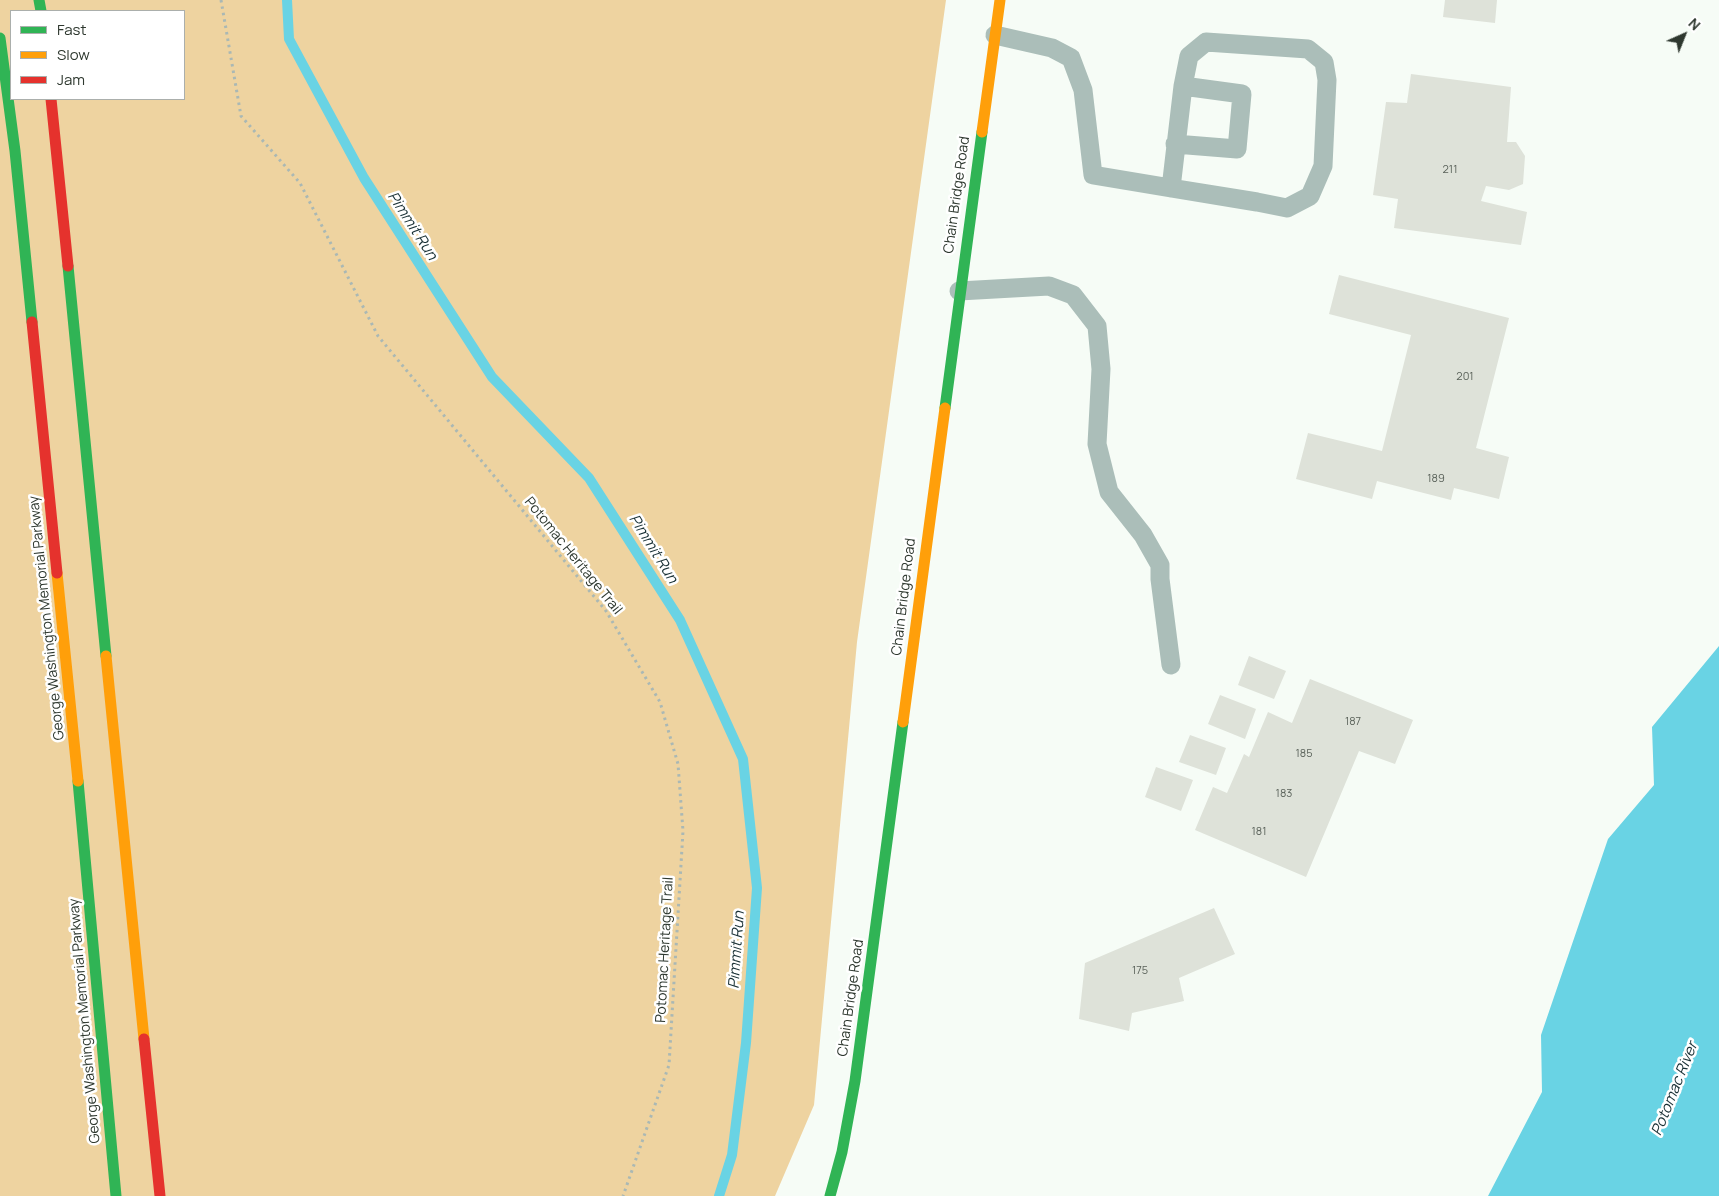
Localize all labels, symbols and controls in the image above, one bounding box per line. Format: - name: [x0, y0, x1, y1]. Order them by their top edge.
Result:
- legend: [10, 10, 185, 100]
- north arrow: [1659, 10, 1709, 60]
- text: N: [1685, 14, 1705, 34]
- text: Fast: [57, 19, 86, 40]
- text: Slow: [57, 44, 90, 65]
- text: Jam: [57, 69, 85, 90]
- street label: Chain Bridge Road: [940, 135, 974, 255]
- house number: 211: [1443, 163, 1457, 177]
- water label: Pimmit Run: [383, 188, 441, 264]
- house number: 201: [1456, 370, 1474, 384]
- house number: 189: [1427, 472, 1445, 486]
- street label: Potomac Heritage Trail: [521, 494, 625, 618]
- street label: George Washington Memorial Parkway: [26, 495, 68, 741]
- water label: Pimmit Run: [625, 511, 681, 587]
- street label: Chain Bridge Road: [888, 537, 920, 657]
- house number: 187: [1345, 715, 1361, 729]
- house number: 185: [1295, 747, 1313, 761]
- house number: 183: [1276, 787, 1292, 801]
- house number: 181: [1252, 825, 1266, 839]
- street label: Potomac Heritage Trail: [653, 877, 677, 1023]
- street label: George Washington Memorial Parkway: [66, 898, 104, 1144]
- water label: Pimmit Run: [725, 911, 749, 989]
- street label: Chain Bridge Road: [834, 938, 868, 1058]
- house number: 175: [1132, 964, 1148, 978]
- water label: Potomac River: [1648, 1040, 1702, 1138]

